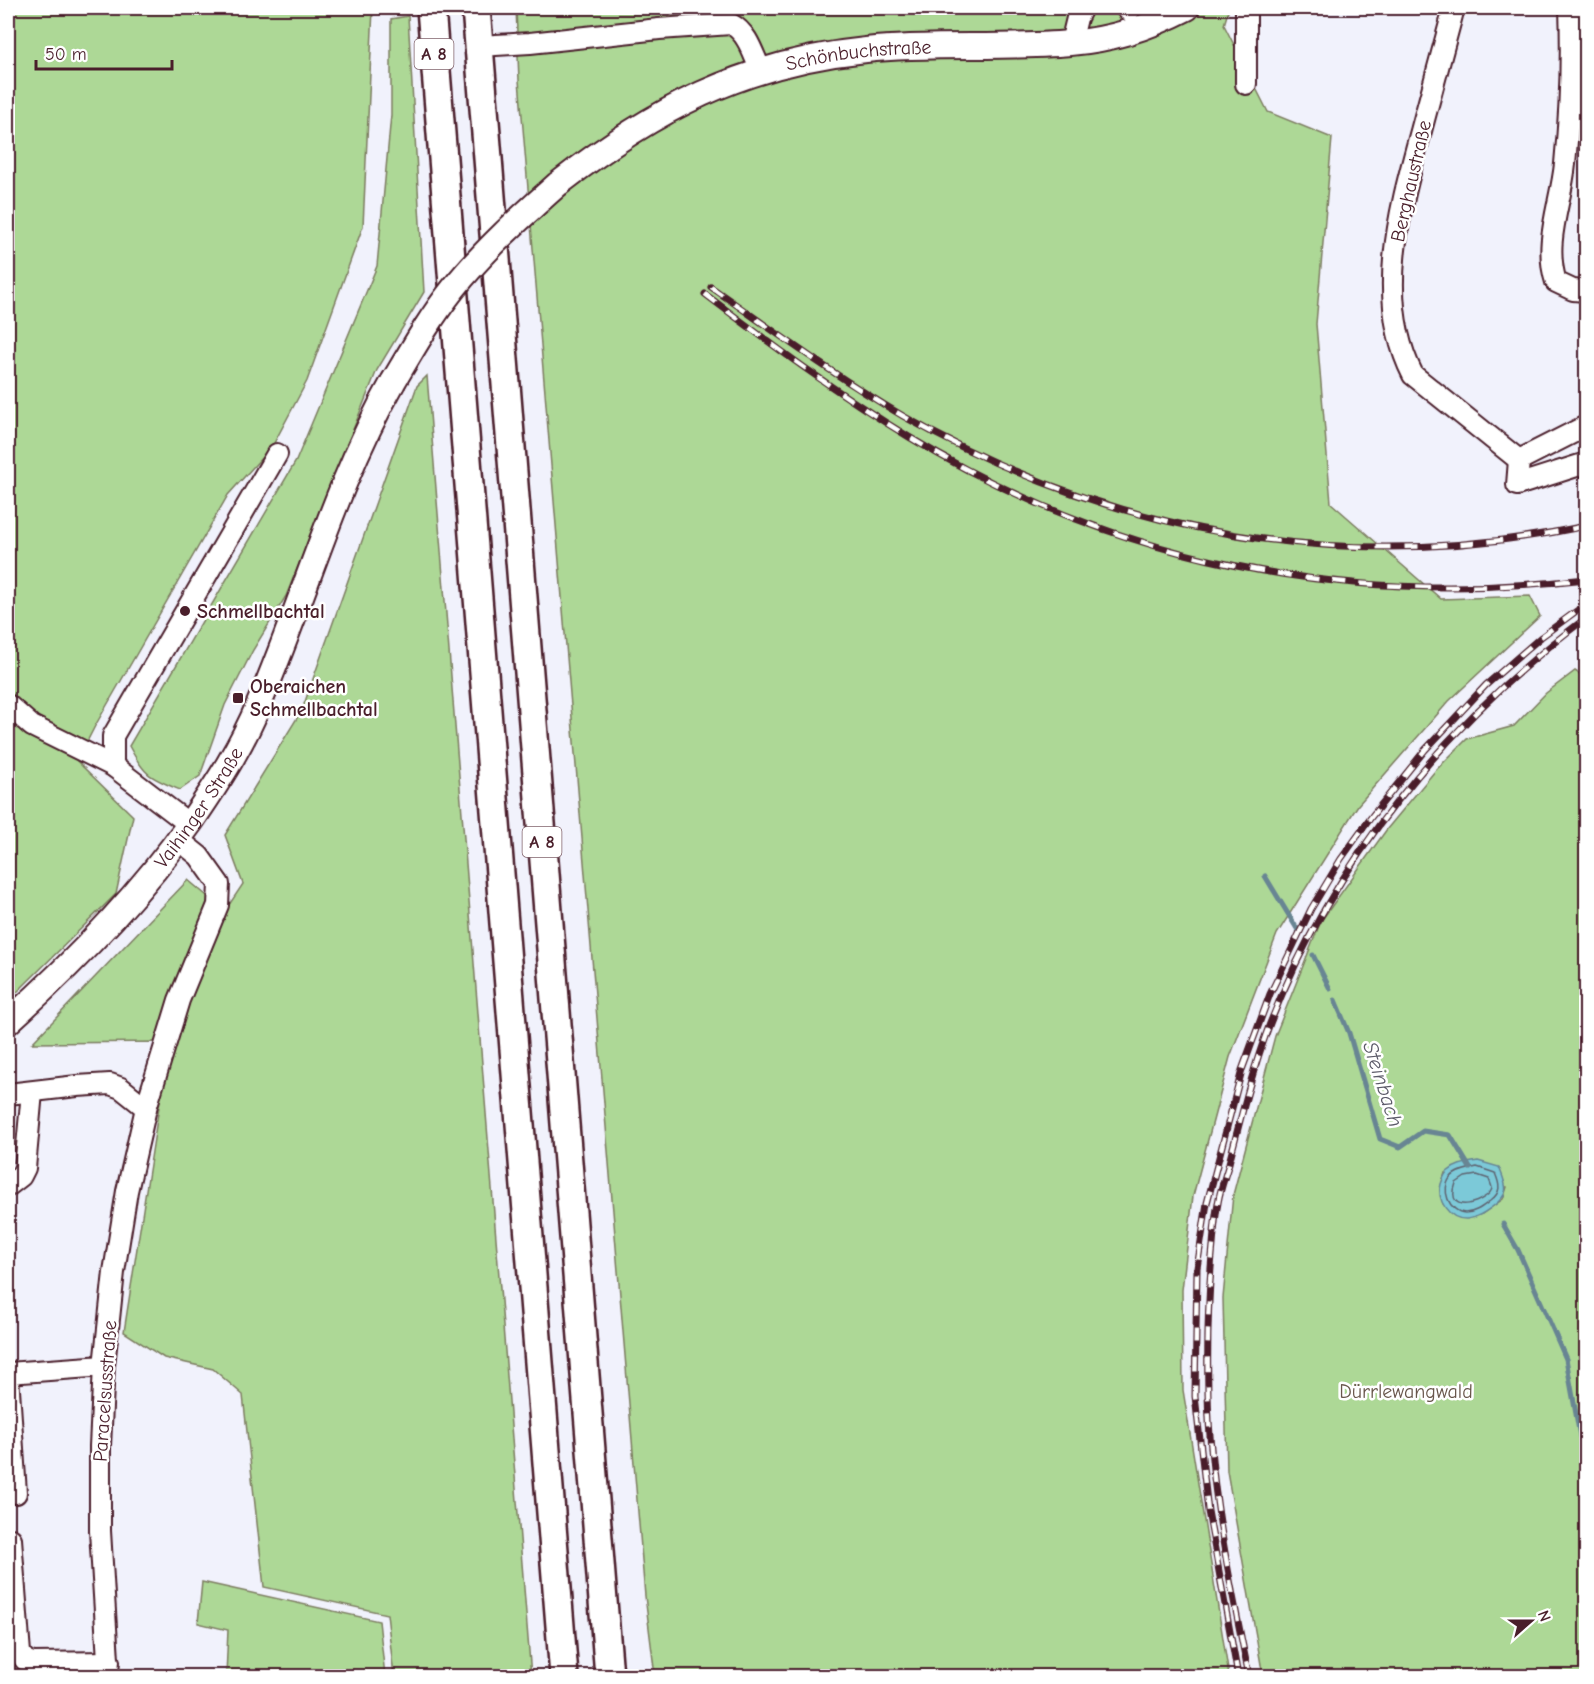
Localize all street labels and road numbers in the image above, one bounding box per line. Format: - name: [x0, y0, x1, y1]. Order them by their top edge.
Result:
- street label: Schönbuchstraße: [783, 35, 932, 75]
- road number: A 8: [414, 39, 454, 69]
- street label: Berghaustraße: [1386, 118, 1436, 244]
- street label: Vaihinger Straße: [149, 743, 247, 873]
- road number: A 8: [522, 827, 562, 857]
- street label: Paracelsusstraße: [89, 1319, 121, 1463]

